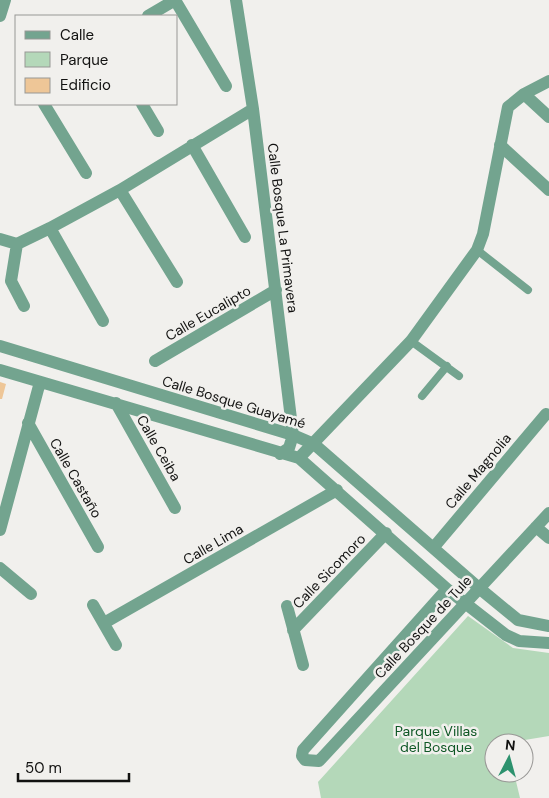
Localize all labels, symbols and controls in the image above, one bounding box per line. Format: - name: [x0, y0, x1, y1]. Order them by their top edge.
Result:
- legend: [15, 15, 178, 105]
- text: Calle: [60, 25, 94, 45]
- text: Parque: [60, 50, 108, 70]
- text: Edificio: [60, 75, 111, 95]
- street label: Calle Bosque La Primavera: [264, 142, 302, 314]
- street label: Calle Eucalipto: [162, 281, 254, 345]
- street label: Calle Bosque Guayamé: [160, 372, 308, 432]
- street label: Calle Ceiba: [133, 412, 185, 484]
- street label: Calle Magnolia: [441, 430, 515, 512]
- street label: Calle Castaño: [46, 435, 106, 521]
- street label: Calle Lima: [180, 520, 246, 568]
- street label: Calle Sicomoro: [289, 530, 369, 612]
- street label: Calle Bosque de Tule: [371, 572, 475, 682]
- park label: Parque Villas del Bosque: [395, 722, 477, 756]
- north arrow: [484, 733, 534, 783]
- text: N: [504, 736, 516, 755]
- scale bar: [18, 750, 129, 782]
- text: 50 m: [25, 758, 62, 778]

